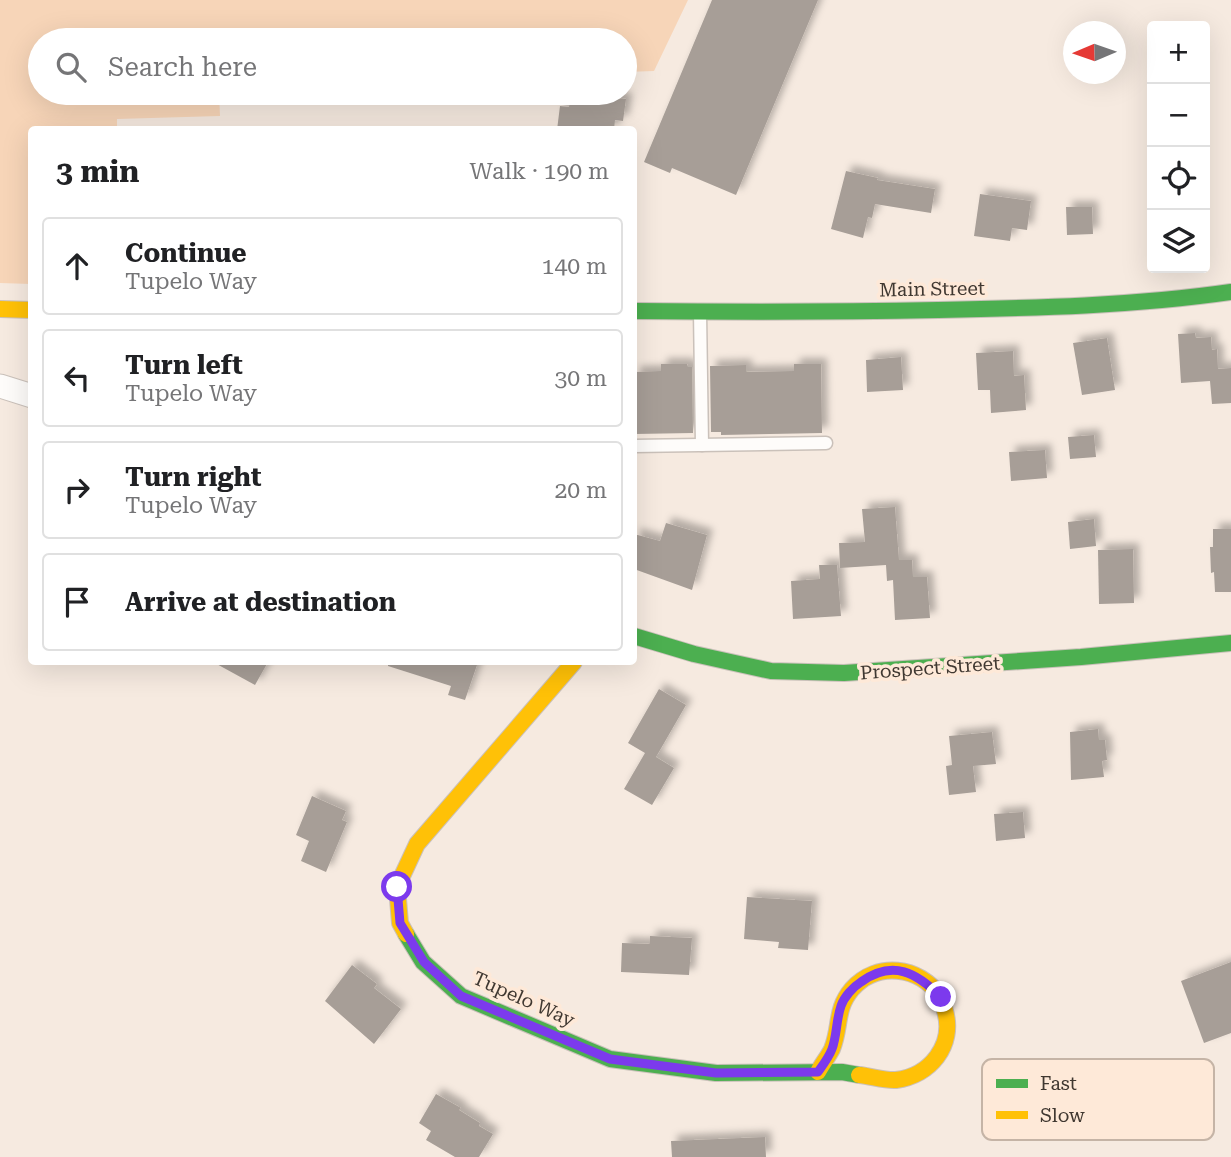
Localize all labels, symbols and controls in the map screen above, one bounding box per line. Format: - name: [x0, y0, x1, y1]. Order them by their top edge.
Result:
- north arrow: [1063, 21, 1126, 84]
- map controls: [1147, 21, 1210, 273]
- button: +: [1147, 21, 1210, 84]
- search box: [28, 28, 637, 105]
- icon: search: [52, 48, 90, 86]
- text: Search here: [108, 52, 257, 82]
- button: −: [1147, 84, 1210, 147]
- button: locate: [1147, 147, 1210, 210]
- text: 3 min: [56, 154, 139, 189]
- text: Walk · 190 m: [470, 158, 609, 185]
- button: layers: [1147, 210, 1210, 273]
- text: Continue: [125, 238, 247, 268]
- icon: ahead: [58, 247, 96, 285]
- text: 140 m: [542, 253, 607, 280]
- text: Tupelo Way: [125, 268, 257, 295]
- street label: Main Street: [879, 277, 985, 301]
- text: Turn left: [125, 350, 243, 380]
- icon: left: [58, 359, 96, 397]
- text: 30 m: [554, 365, 607, 392]
- text: Tupelo Way: [125, 380, 257, 407]
- text: Turn right: [125, 462, 261, 492]
- icon: right: [58, 471, 96, 509]
- text: 20 m: [554, 477, 607, 504]
- text: Tupelo Way: [125, 492, 257, 519]
- icon: arrive: [58, 583, 96, 621]
- text: Arrive at destination: [125, 587, 396, 617]
- street label: Prospect Street: [859, 652, 1001, 684]
- route start: [381, 871, 412, 902]
- street label: Tupelo Way: [470, 966, 579, 1032]
- route end: [925, 981, 956, 1012]
- legend: [982, 1059, 1214, 1140]
- text: Fast: [1040, 1072, 1077, 1095]
- text: Slow: [1040, 1104, 1085, 1127]

